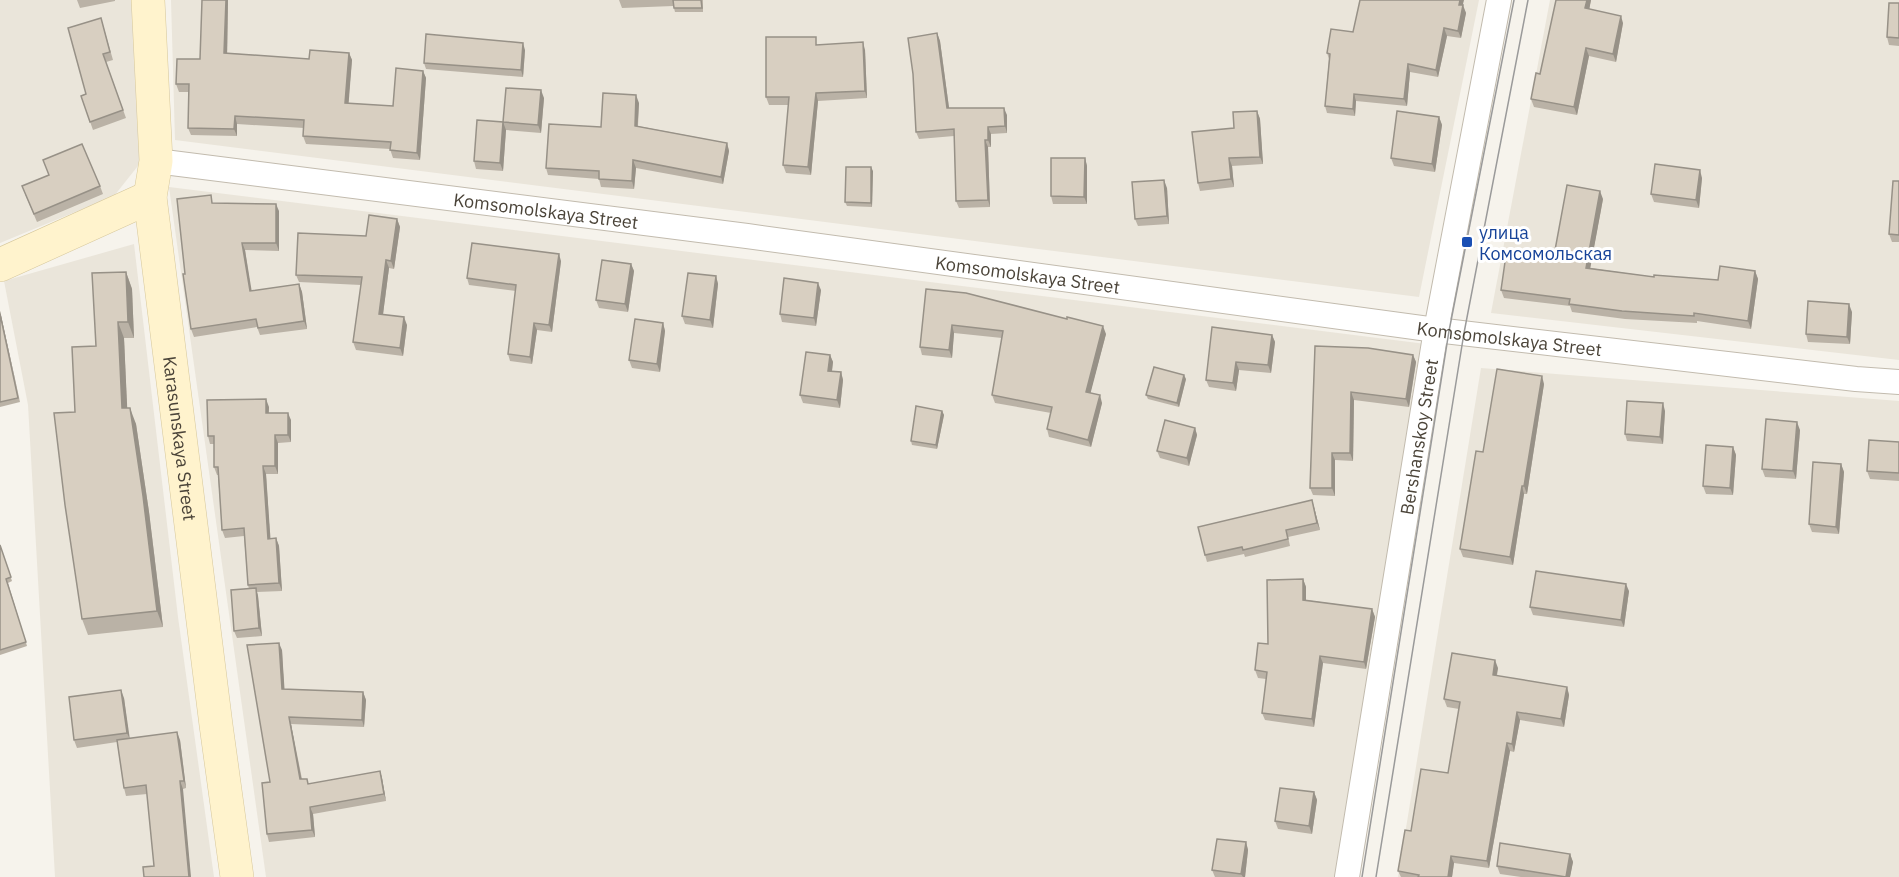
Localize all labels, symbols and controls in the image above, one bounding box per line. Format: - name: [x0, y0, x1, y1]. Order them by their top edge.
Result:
- street label: Komsomolskaya Street: [452, 187, 640, 234]
- place label: улица Комсомольская: [1479, 221, 1612, 265]
- marker: улица Комсомольская: [1460, 235, 1474, 249]
- street label: Komsomolskaya Street: [934, 250, 1121, 298]
- street label: Komsomolskaya Street: [1415, 316, 1603, 361]
- street label: Karasunskaya Street: [158, 355, 202, 522]
- street label: Bershanskoy Street: [1395, 357, 1443, 517]

